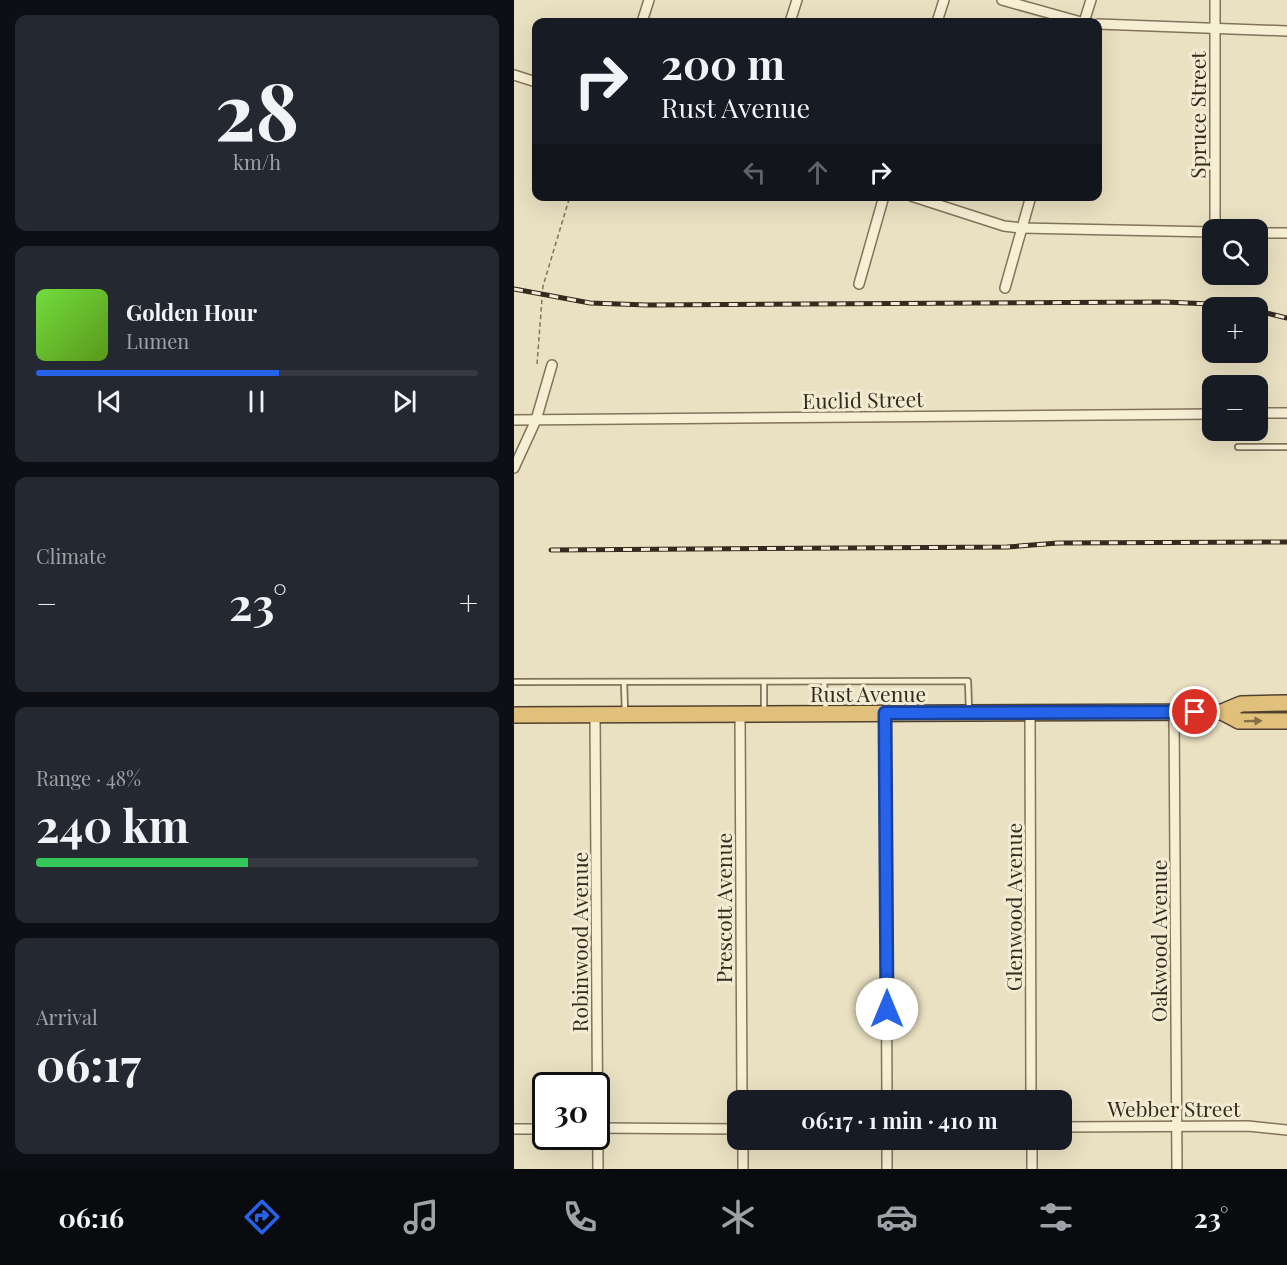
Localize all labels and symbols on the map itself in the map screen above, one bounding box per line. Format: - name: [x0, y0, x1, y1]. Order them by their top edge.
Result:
- street label: Spruce Street: [1183, 51, 1211, 179]
- street label: Euclid Street: [802, 384, 924, 414]
- street label: Rust Avenue: [810, 679, 926, 707]
- pin: [1169, 686, 1220, 737]
- one-way arrow: [1244, 716, 1263, 726]
- street label: Glenwood Avenue: [999, 823, 1027, 991]
- street label: Prescott Avenue: [709, 833, 737, 983]
- street label: Robinwood Avenue: [565, 852, 593, 1032]
- street label: Oakwood Avenue: [1144, 860, 1172, 1022]
- position arrow: [855, 977, 919, 1041]
- speed limit sign: 30: [532, 1072, 610, 1150]
- street label: Webber Street: [1107, 1094, 1241, 1122]

